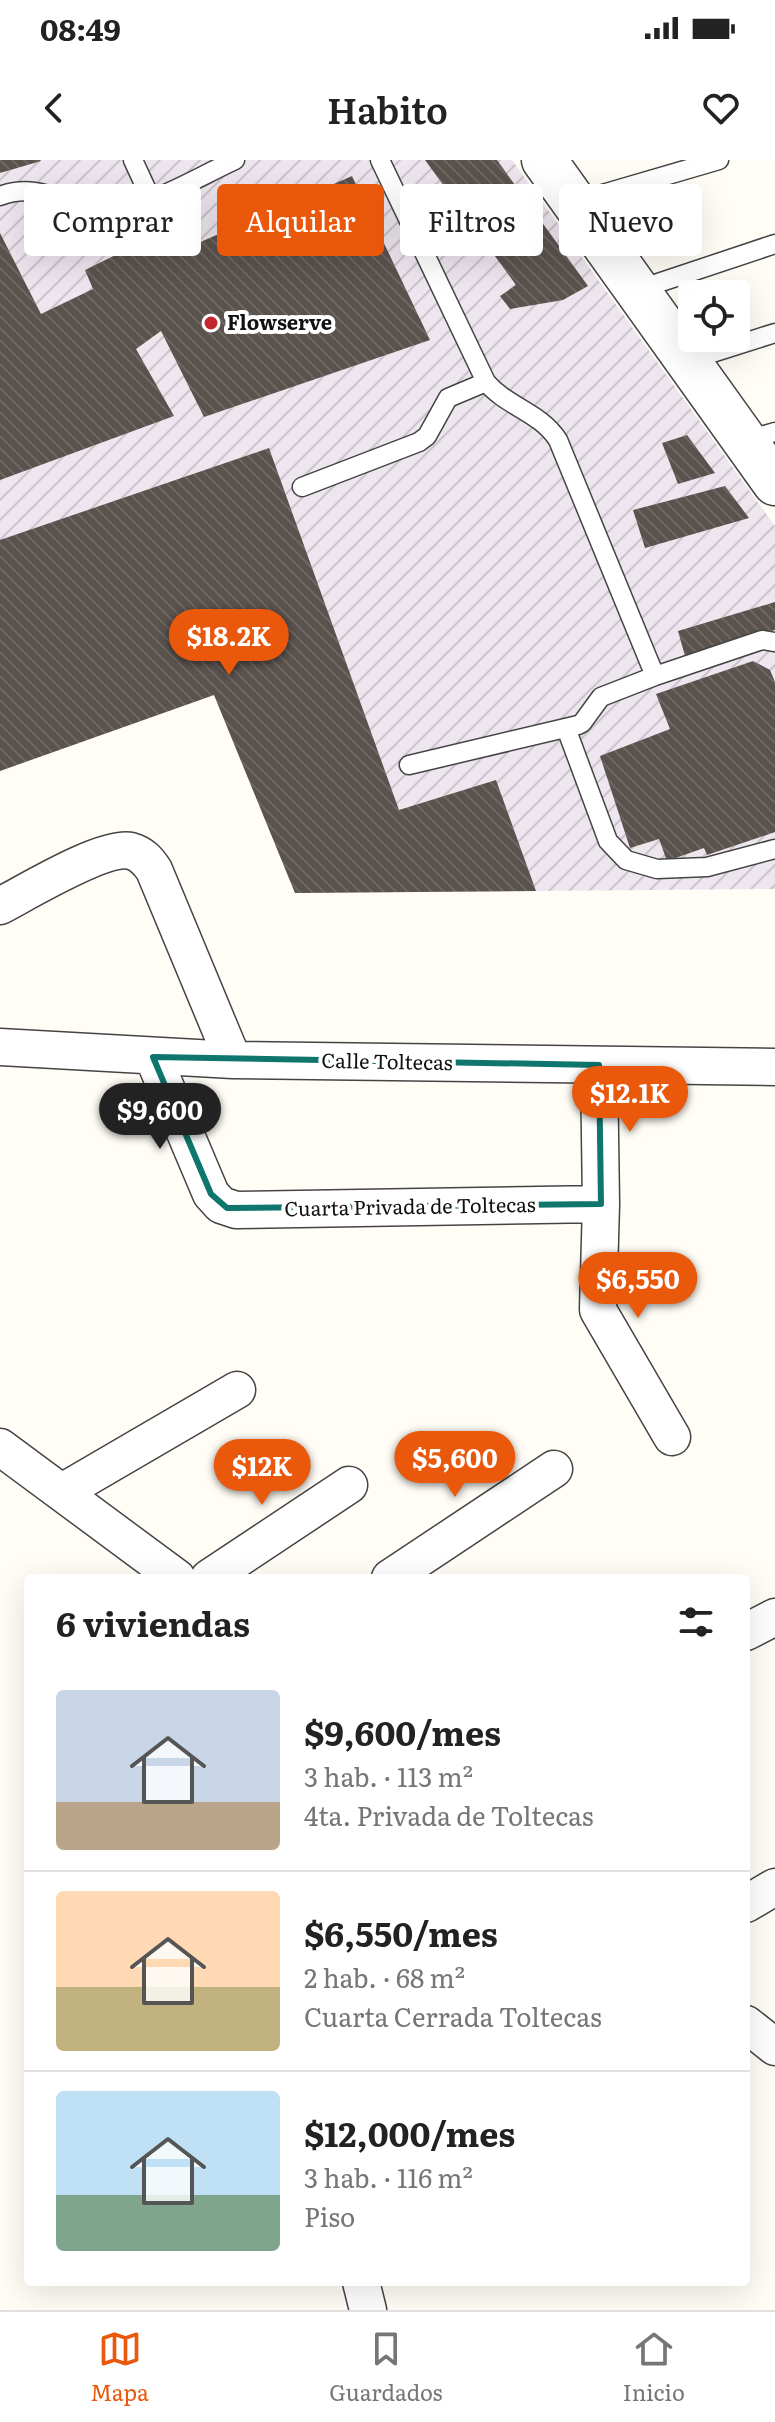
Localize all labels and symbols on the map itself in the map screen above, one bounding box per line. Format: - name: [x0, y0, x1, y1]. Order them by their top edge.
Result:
- place label: Flowserve: [227, 306, 332, 336]
- marker: Flowserve: [202, 314, 220, 332]
- pin: $18.2K: [164, 609, 294, 677]
- street label: Calle Toltecas: [321, 1044, 453, 1076]
- pin: $12.1K: [565, 1066, 695, 1134]
- pin: $9,600: [95, 1083, 225, 1151]
- street label: Cuarta Privada de Toltecas: [284, 1188, 536, 1222]
- pin: $6,550: [573, 1252, 703, 1320]
- pin: $5,600: [390, 1431, 520, 1499]
- pin: $12K: [215, 1439, 309, 1507]

